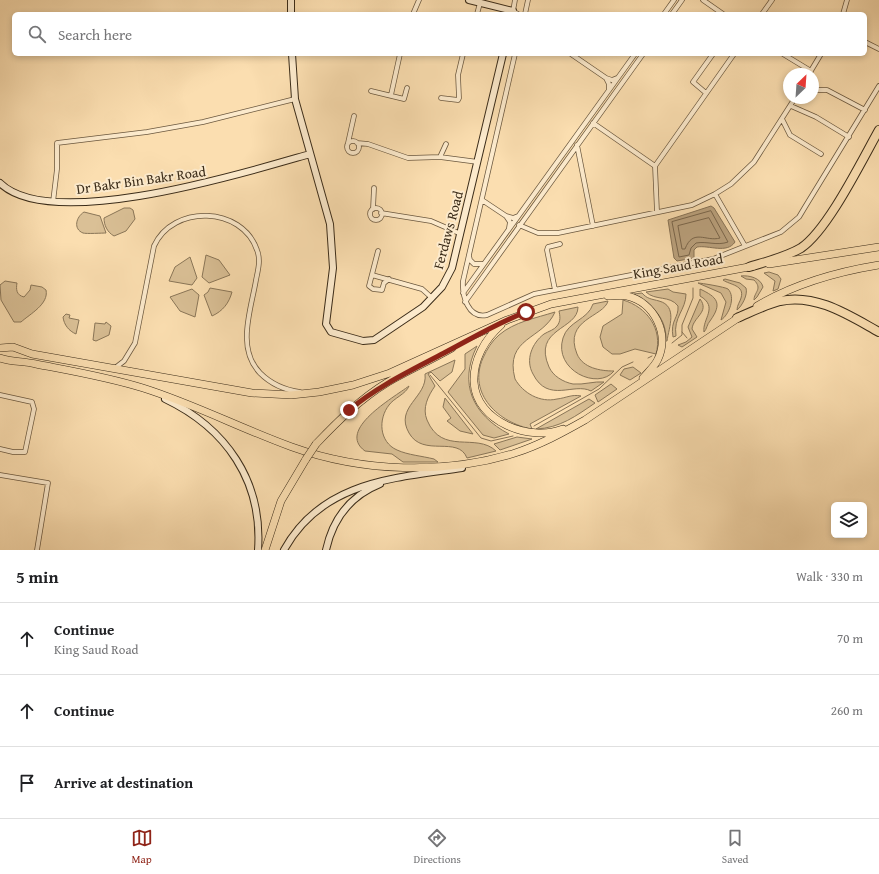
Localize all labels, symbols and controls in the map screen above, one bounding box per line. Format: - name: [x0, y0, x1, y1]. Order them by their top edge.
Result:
- search box: [12, 12, 867, 56]
- icon: search: [26, 23, 48, 45]
- text: Search here: [58, 24, 132, 45]
- north arrow: [783, 68, 819, 104]
- street label: Dr Bakr Bin Bakr Road: [75, 161, 208, 199]
- street label: Ferdaws Road: [428, 188, 468, 271]
- street label: King Saud Road: [631, 248, 725, 284]
- route start: [517, 303, 535, 321]
- route end: [340, 401, 358, 419]
- map controls: [831, 502, 867, 538]
- button: layers: [831, 502, 867, 538]
- text: 5 min: [16, 564, 58, 589]
- text: Walk · 330 m: [796, 567, 863, 586]
- text: Continue: [54, 619, 115, 640]
- icon: ahead: [16, 628, 38, 650]
- text: 70 m: [837, 629, 863, 648]
- text: King Saud Road: [54, 640, 139, 659]
- icon: ahead: [16, 700, 38, 722]
- text: Continue: [54, 700, 115, 721]
- text: 260 m: [831, 701, 863, 720]
- icon: arrive: [16, 772, 38, 794]
- text: Arrive at destination: [54, 772, 193, 793]
- tab: Map: [131, 827, 153, 867]
- tab: Directions: [414, 827, 461, 867]
- tab: Saved: [722, 827, 748, 867]

